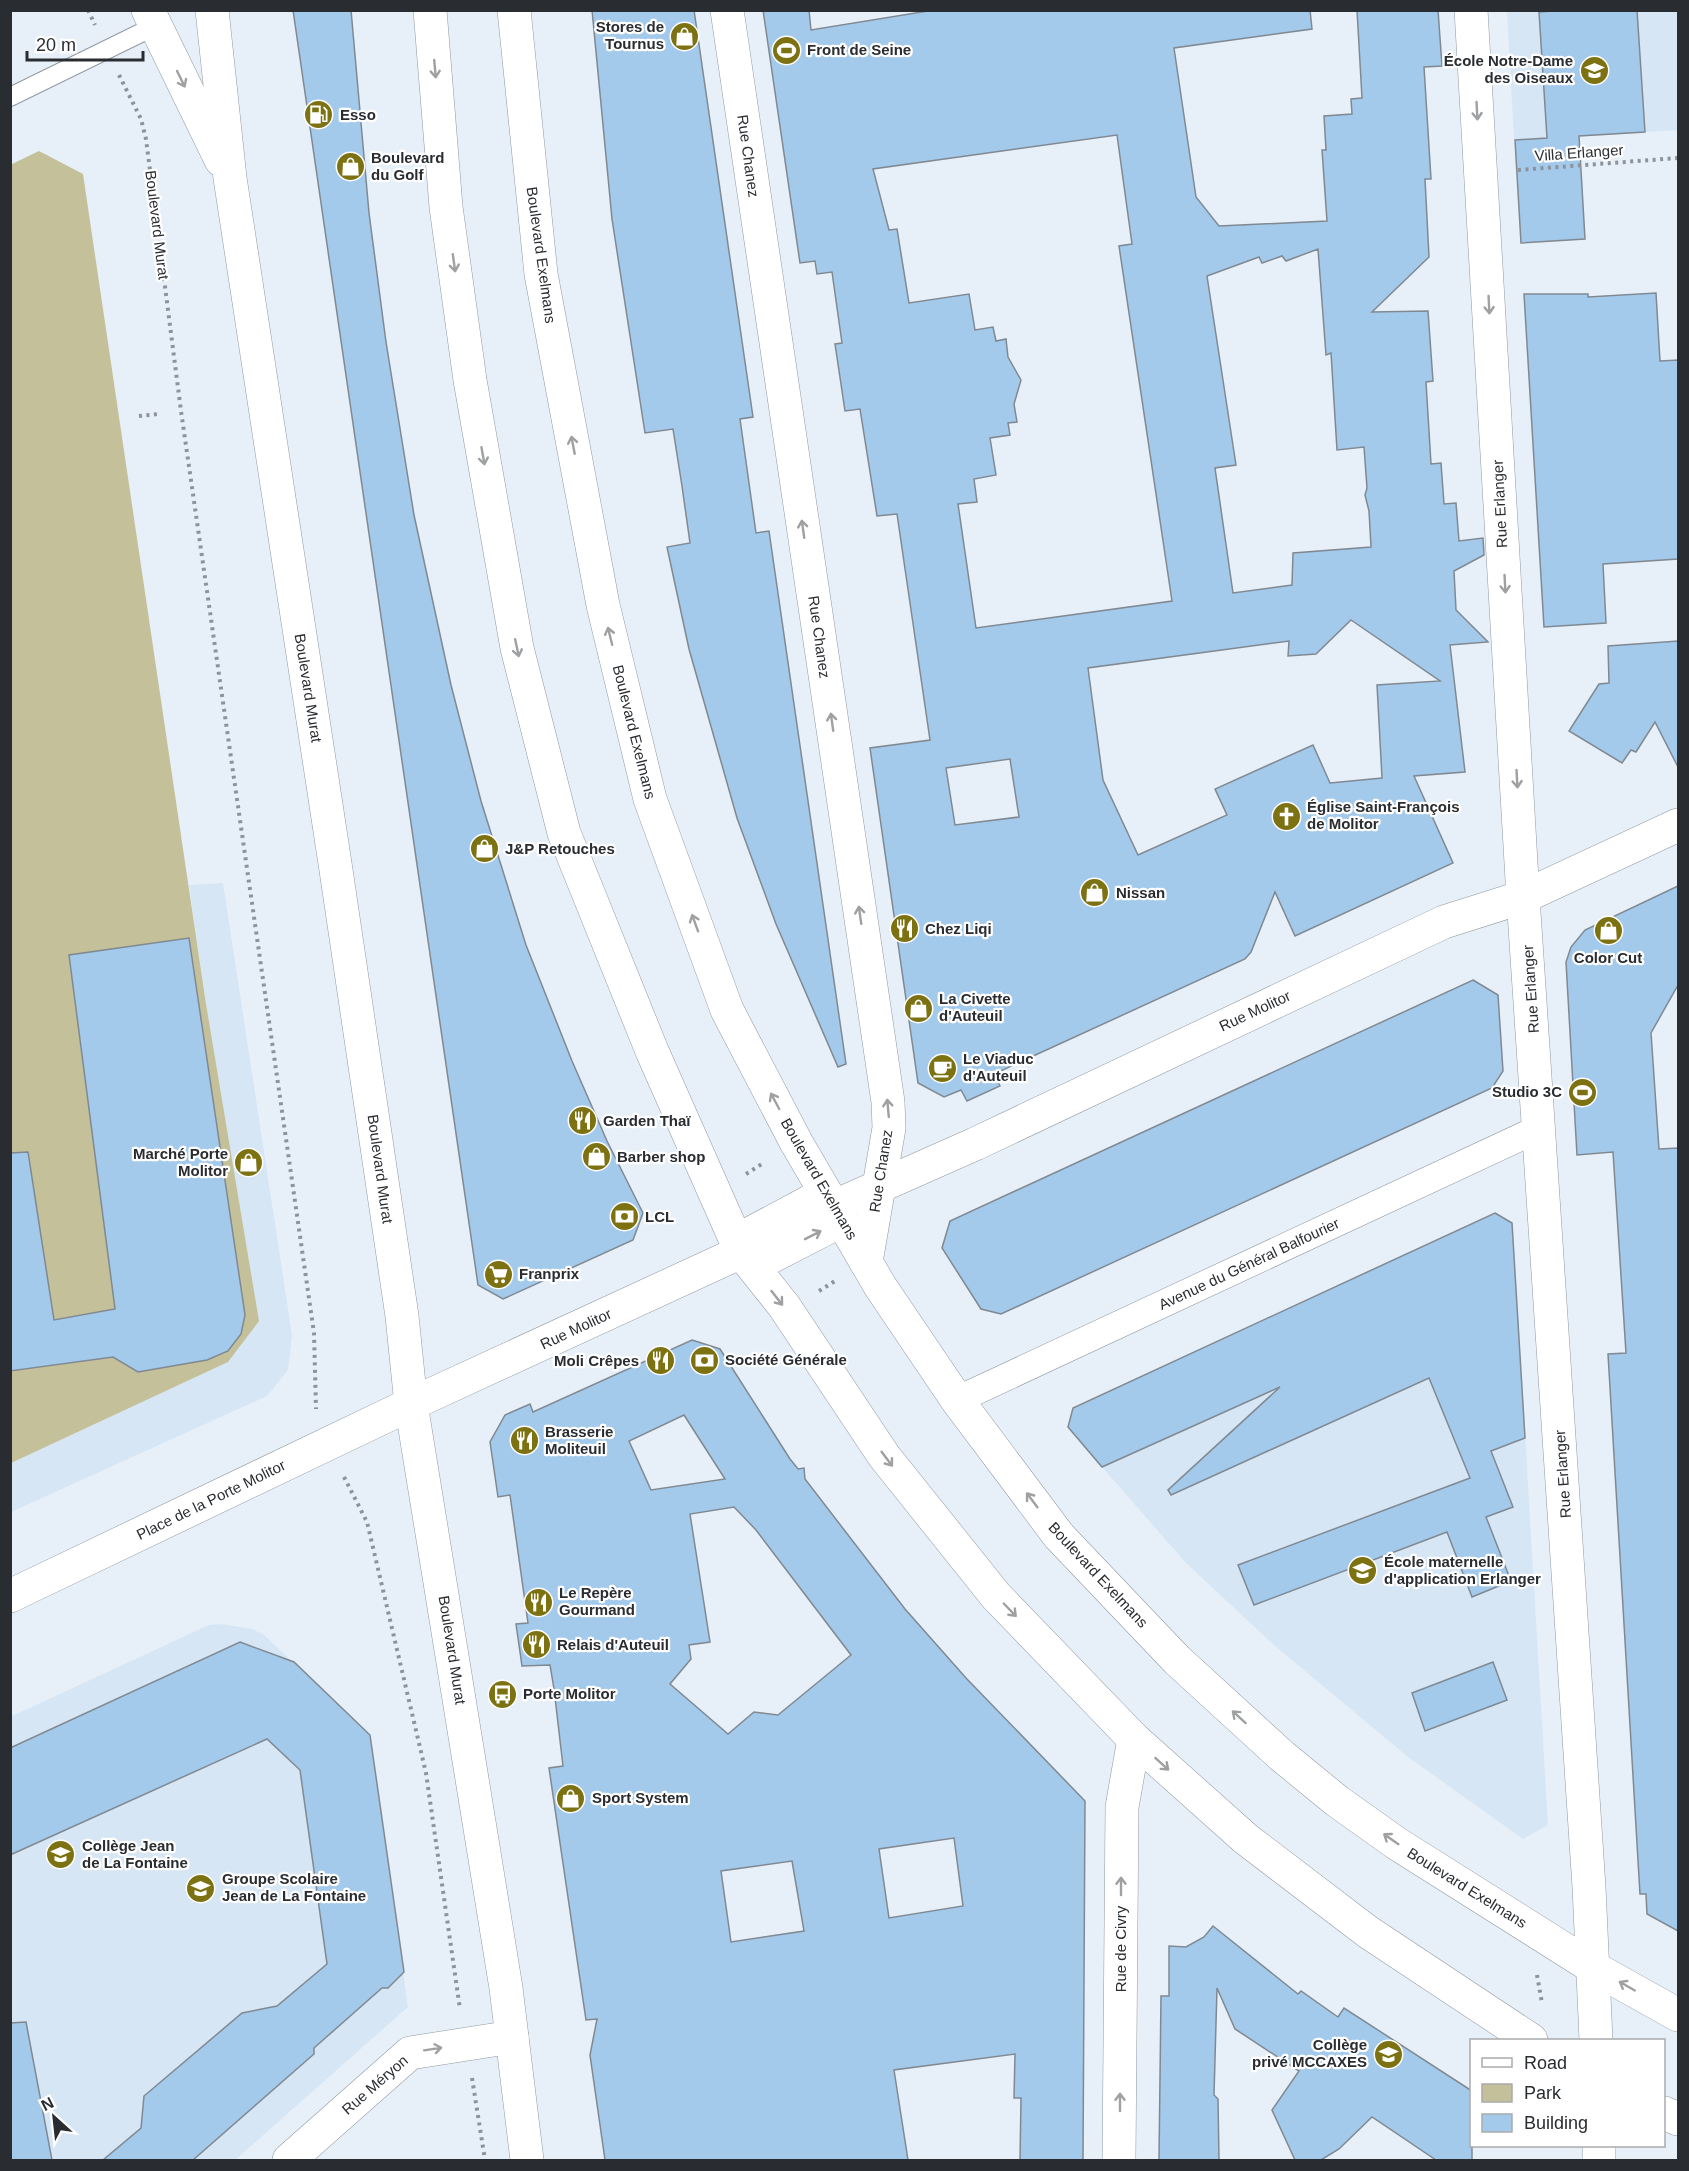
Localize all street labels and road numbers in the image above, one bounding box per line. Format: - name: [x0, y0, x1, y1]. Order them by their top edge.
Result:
- street label: Rue Chanez: [734, 113, 763, 198]
- street label: Villa Erlanger: [1534, 141, 1624, 164]
- street label: Boulevard Murat: [142, 169, 173, 281]
- street label: Boulevard Exelmans: [524, 186, 559, 324]
- street label: Rue Erlanger: [1489, 459, 1510, 549]
- street label: Rue Chanez: [805, 594, 834, 679]
- street label: Boulevard Murat: [291, 632, 326, 744]
- street label: Boulevard Exelmans: [610, 663, 659, 801]
- street label: Rue Erlanger: [1519, 944, 1542, 1034]
- street label: Rue Molitor: [1216, 987, 1293, 1034]
- street label: Boulevard Murat: [364, 1113, 397, 1225]
- street label: Boulevard Exelmans: [778, 1115, 861, 1243]
- street label: Rue Chanez: [866, 1128, 895, 1213]
- street label: Avenue du Général Balfourier: [1156, 1214, 1342, 1313]
- street label: Rue Molitor: [537, 1305, 614, 1352]
- street label: Rue Erlanger: [1551, 1429, 1574, 1519]
- street label: Place de la Porte Molitor: [134, 1456, 288, 1543]
- street label: Boulevard Exelmans: [1045, 1519, 1151, 1631]
- street label: Boulevard Murat: [435, 1594, 470, 1706]
- street label: Boulevard Exelmans: [1404, 1844, 1530, 1931]
- street label: Rue de Civry: [1112, 1905, 1129, 1992]
- street label: Rue Méryon: [338, 2051, 411, 2118]

